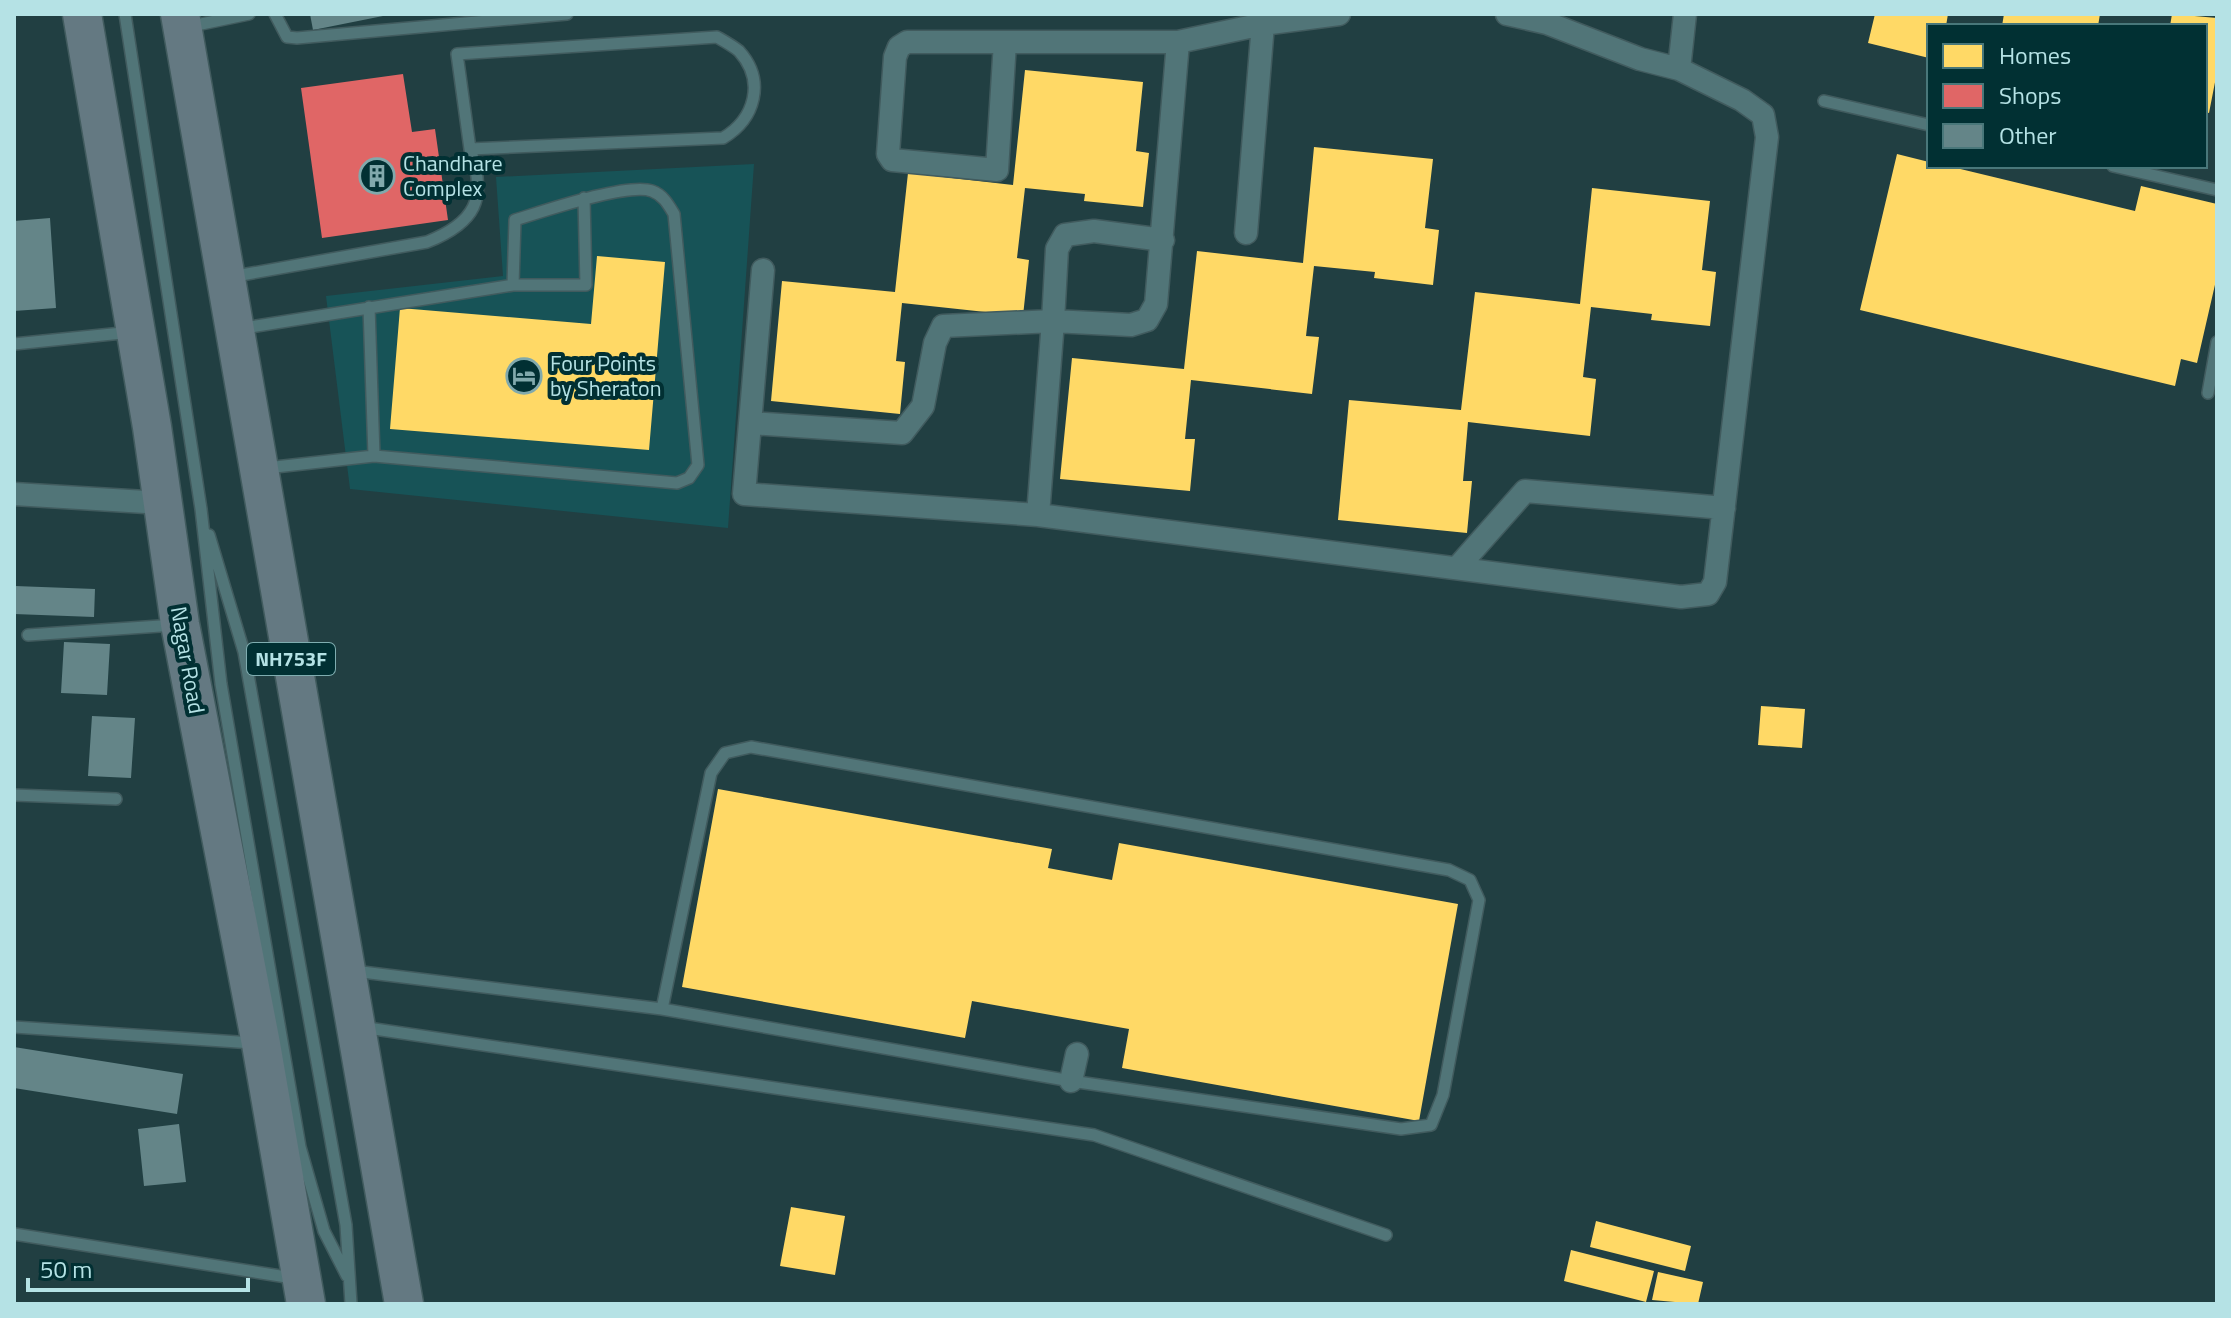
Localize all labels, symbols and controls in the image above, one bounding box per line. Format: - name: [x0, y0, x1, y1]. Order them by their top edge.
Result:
- legend: [1927, 24, 2207, 168]
- text: Homes: [1999, 37, 2071, 73]
- text: Shops: [1999, 77, 2061, 113]
- text: Other: [1999, 117, 2057, 153]
- place label: Chandhare Complex: [403, 146, 503, 205]
- building icon: Chandhare Complex: [358, 157, 396, 195]
- place label: Four Points by Sheraton: [550, 346, 661, 405]
- hotel icon: Four Points by Sheraton: [505, 357, 543, 395]
- street label: Nagar Road: [162, 604, 214, 716]
- road number: NH753F: [247, 643, 335, 675]
- scale bar: [28, 1242, 248, 1292]
- text: 50 m: [40, 1251, 92, 1287]

